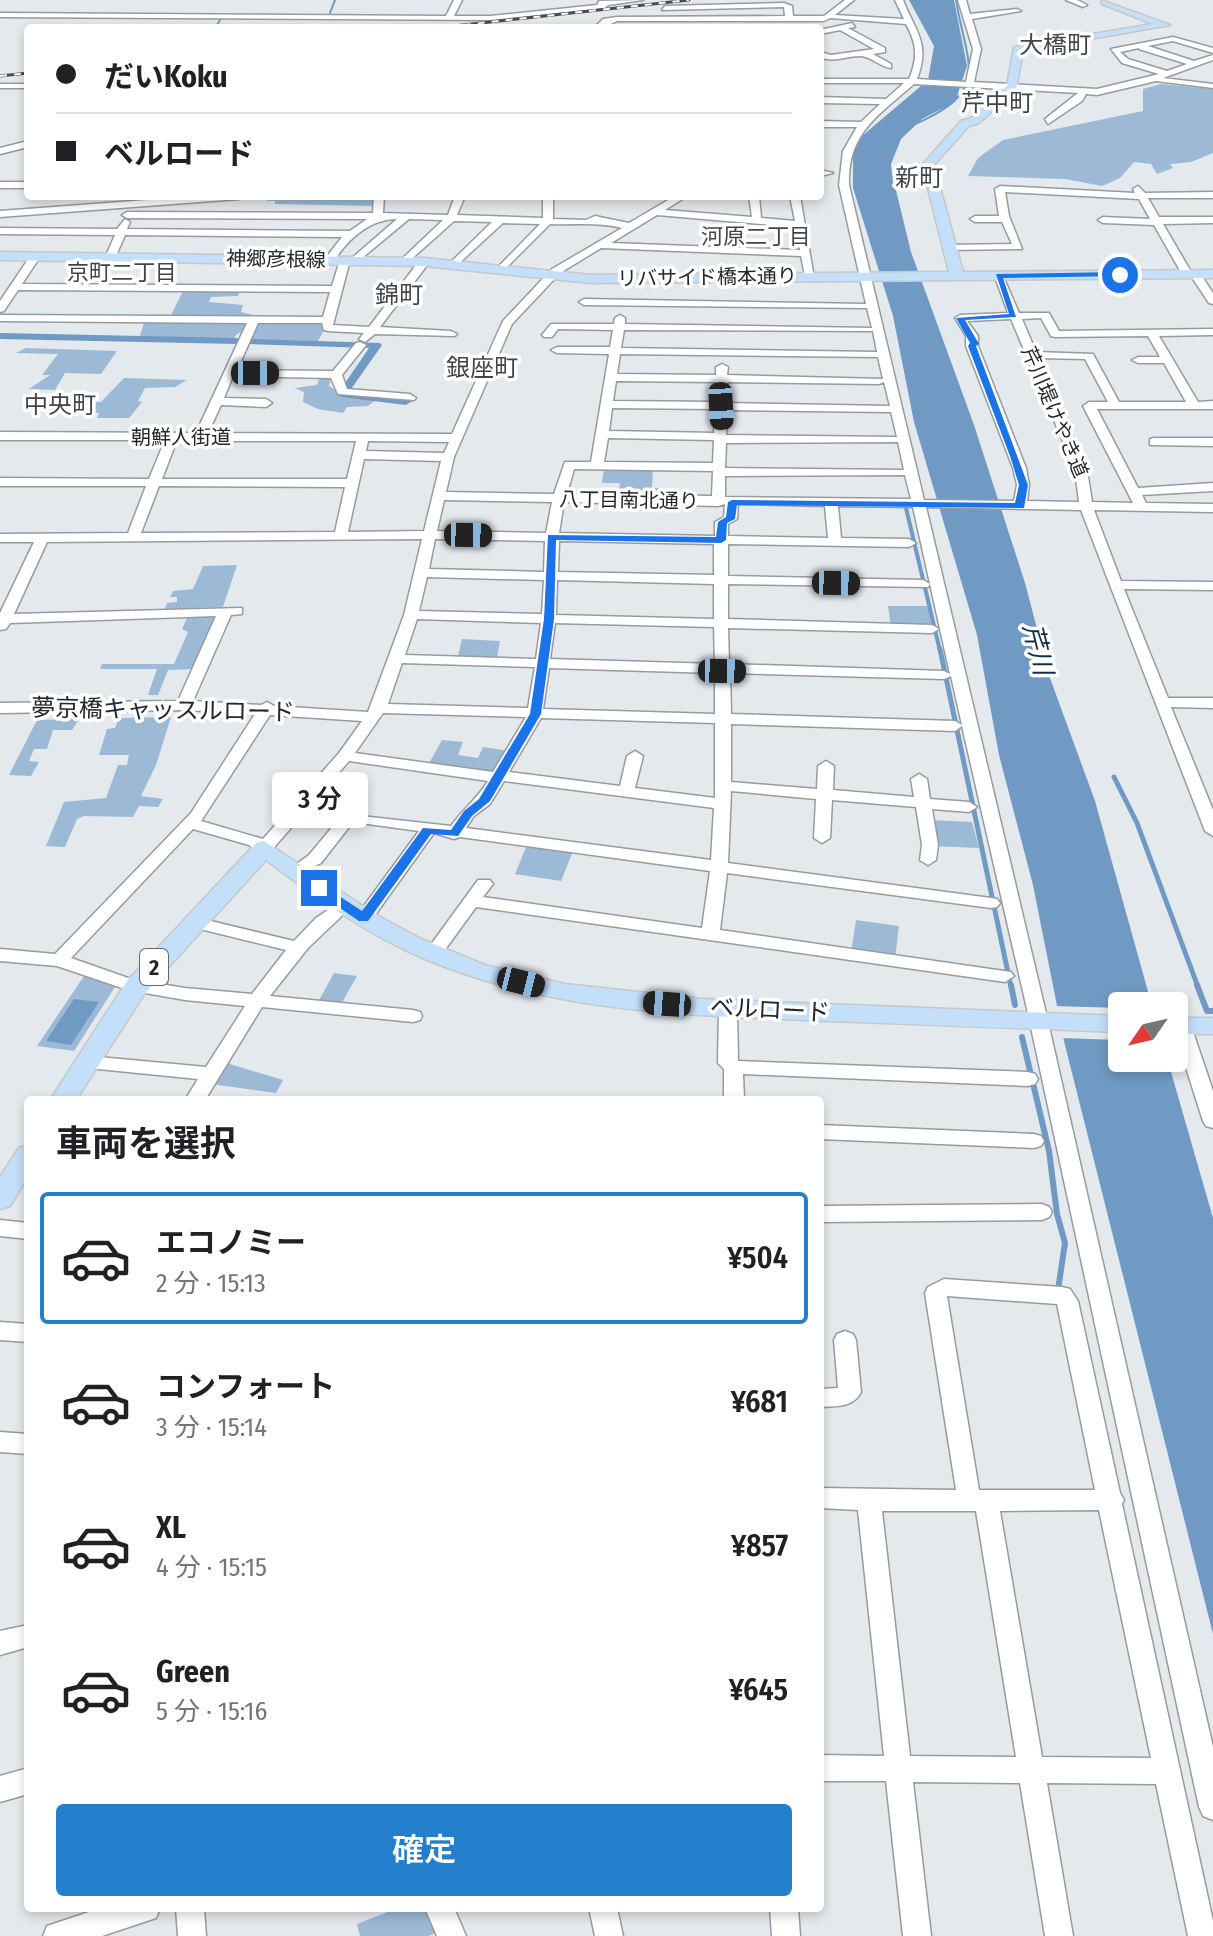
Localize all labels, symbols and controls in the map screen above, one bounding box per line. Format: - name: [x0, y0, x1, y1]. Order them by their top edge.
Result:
- district label: 大橋町: [1019, 31, 1091, 59]
- text: だいKoku: [104, 59, 227, 95]
- district label: 芹中町: [961, 89, 1033, 117]
- text: ベルロード: [104, 136, 254, 172]
- district label: 新町: [895, 164, 943, 192]
- district label: 河原二丁目: [701, 223, 811, 250]
- street label: 神郷彦根線: [226, 246, 326, 272]
- route start: [1102, 257, 1138, 293]
- district label: 京町二丁目: [67, 259, 177, 286]
- street label: リバサイド橋本通り: [617, 263, 797, 291]
- district label: 錦町: [375, 281, 423, 309]
- street label: 芹川堤けやき道: [1017, 343, 1093, 481]
- district label: 銀座町: [446, 354, 518, 382]
- car: [231, 361, 279, 385]
- car: [708, 381, 734, 431]
- district label: 中央町: [24, 391, 96, 419]
- street label: 朝鮮人街道: [131, 425, 231, 449]
- street label: 八丁目南北通り: [559, 487, 699, 513]
- car: [444, 523, 492, 547]
- car: [812, 571, 860, 595]
- water label: 芹川: [1016, 620, 1060, 681]
- car: [698, 659, 746, 683]
- street label: 夢京橋キャッスルロード: [31, 694, 295, 726]
- callout: 3 分: [271, 772, 367, 828]
- text: 3 分: [298, 784, 342, 815]
- route end: [301, 870, 337, 906]
- road number: 2: [140, 949, 168, 985]
- car: [495, 965, 547, 999]
- car: [642, 990, 692, 1018]
- north arrow: [1108, 992, 1188, 1072]
- map controls: [1108, 992, 1188, 1072]
- street label: ベルロード: [709, 993, 831, 1027]
- text: 車両を選択: [56, 1122, 236, 1166]
- icon: car: [60, 1222, 132, 1294]
- text: エコノミー: [156, 1225, 306, 1261]
- text: ¥504: [727, 1240, 788, 1276]
- text: 2 分 · 15:13: [156, 1268, 266, 1299]
- icon: car: [60, 1366, 132, 1438]
- text: コンフォート: [156, 1369, 335, 1405]
- text: ¥681: [731, 1384, 788, 1420]
- text: 3 分 · 15:14: [156, 1412, 267, 1443]
- icon: car: [60, 1510, 132, 1582]
- text: XL: [156, 1510, 186, 1546]
- text: ¥857: [731, 1528, 788, 1564]
- text: 4 分 · 15:15: [156, 1552, 267, 1583]
- icon: car: [60, 1654, 132, 1726]
- text: Green: [156, 1654, 230, 1690]
- text: ¥645: [729, 1672, 788, 1708]
- text: 5 分 · 15:16: [156, 1696, 267, 1727]
- button: 確定: [56, 1804, 792, 1896]

